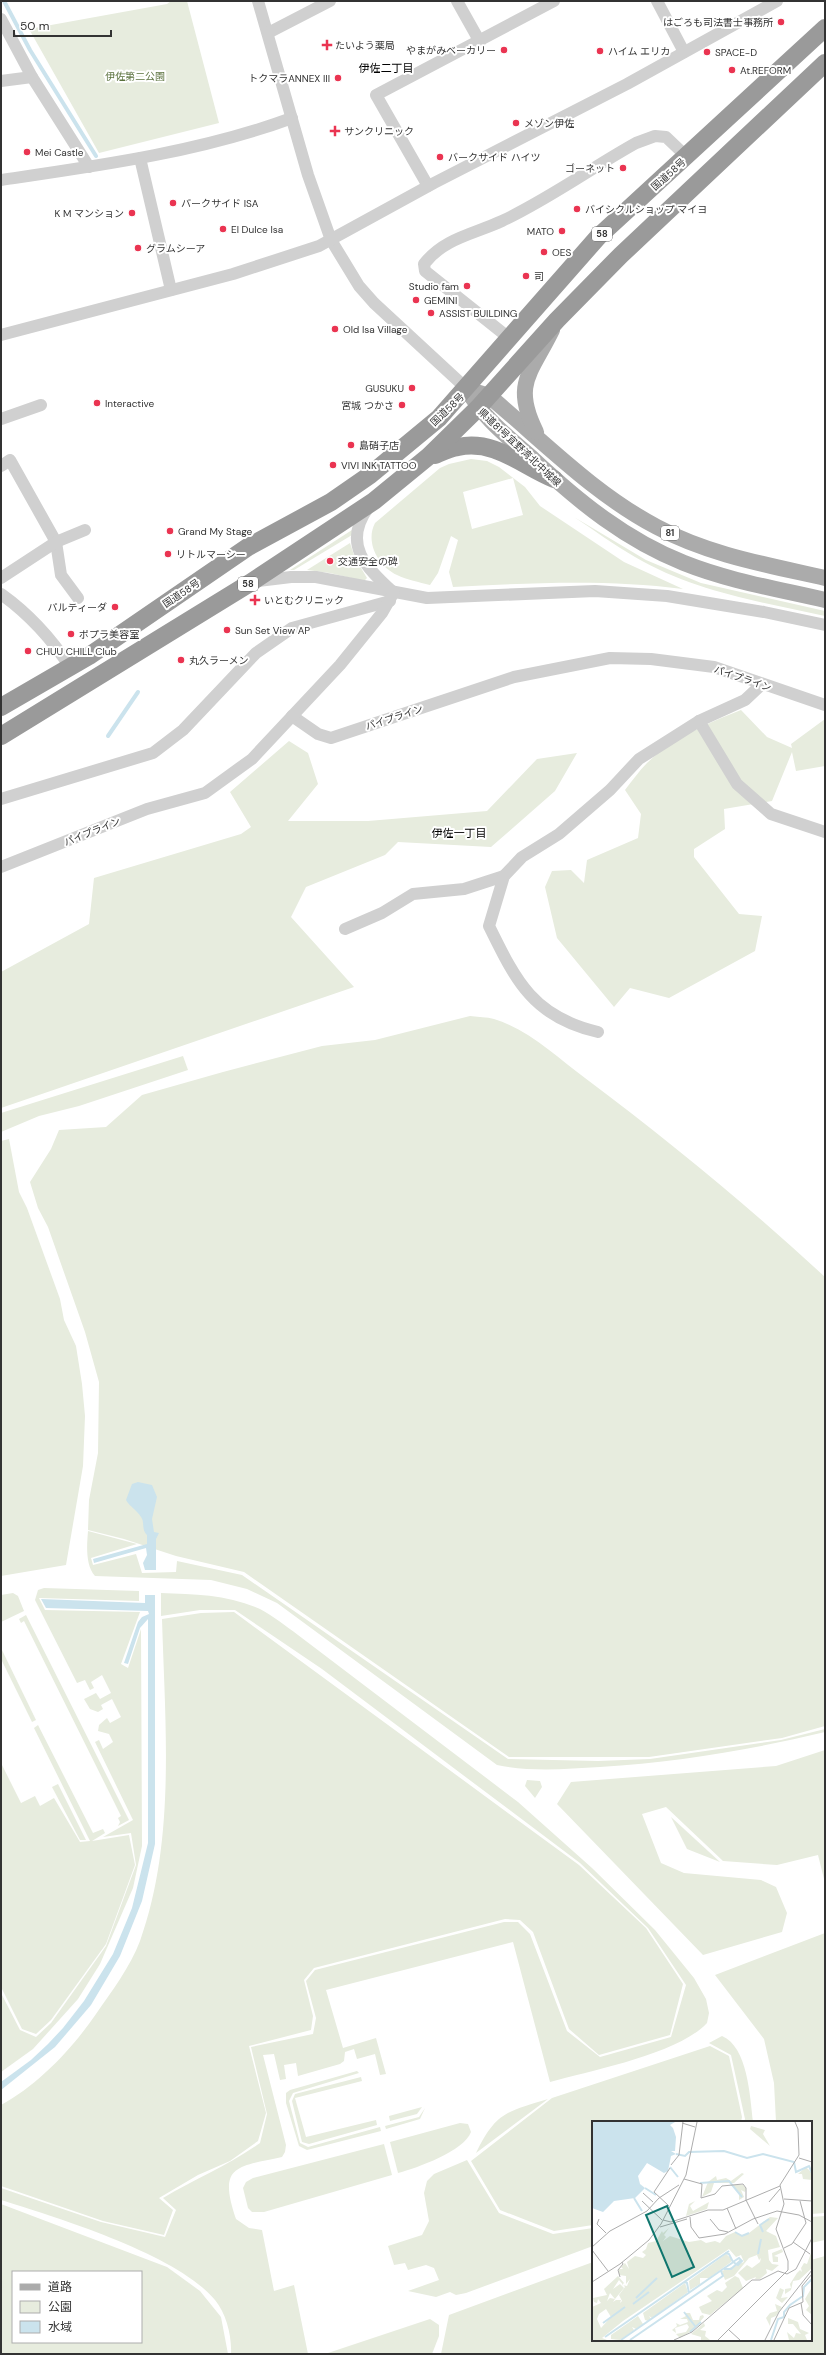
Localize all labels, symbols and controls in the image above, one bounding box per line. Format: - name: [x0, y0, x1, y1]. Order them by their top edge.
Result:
- scale bar: [14, 12, 111, 38]
- place label: はごろも司法書士事務所: [663, 16, 773, 29]
- marker: はごろも司法書士事務所: [776, 17, 786, 27]
- text: 50 m: [20, 18, 49, 34]
- place label: たいよう薬局: [335, 39, 395, 52]
- marker: たいよう薬局: [322, 40, 332, 50]
- place label: やまがみベーカリー: [406, 44, 496, 57]
- marker: やまがみベーカリー: [499, 45, 509, 55]
- place label: ハイム エリカ: [608, 45, 670, 58]
- marker: ハイム エリカ: [595, 46, 605, 56]
- place label: SPACE-D: [715, 46, 757, 59]
- marker: SPACE-D: [702, 47, 712, 57]
- district label: 伊佐二丁目: [359, 61, 414, 75]
- place label: At.REFORM: [740, 64, 791, 77]
- marker: At.REFORM: [727, 65, 737, 75]
- park label: 伊佐第二公園: [105, 70, 165, 83]
- place label: トクマラANNEX III: [248, 72, 330, 85]
- marker: トクマラANNEX III: [333, 73, 343, 83]
- place label: メゾン伊佐: [524, 117, 574, 130]
- marker: メゾン伊佐: [511, 118, 521, 128]
- marker: サンクリニック: [329, 125, 341, 137]
- place label: サンクリニック: [344, 125, 414, 138]
- place label: Mei Castle: [35, 146, 84, 159]
- marker: Mei Castle: [22, 147, 32, 157]
- place label: バークサイド ハイツ: [448, 151, 540, 164]
- marker: バークサイド ハイツ: [435, 152, 445, 162]
- street label: 国道58号: [648, 155, 688, 193]
- place label: ゴーネット: [565, 162, 615, 175]
- marker: ゴーネット: [618, 163, 628, 173]
- place label: パークサイド ISA: [181, 197, 259, 210]
- marker: パークサイド ISA: [168, 198, 178, 208]
- place label: バイシクルショップ マイヨ: [585, 203, 707, 216]
- marker: バイシクルショップ マイヨ: [572, 204, 582, 214]
- place label: K M マンション: [54, 207, 124, 220]
- marker: K M マンション: [127, 208, 137, 218]
- place label: El Dulce Isa: [231, 223, 283, 236]
- marker: El Dulce Isa: [218, 224, 228, 234]
- place label: MATO: [527, 225, 554, 238]
- marker: MATO: [557, 226, 567, 236]
- road number: 58: [592, 227, 612, 241]
- place label: グラムシーア: [146, 242, 205, 255]
- marker: グラムシーア: [133, 243, 143, 253]
- place label: OES: [552, 246, 571, 259]
- marker: OES: [539, 247, 549, 257]
- place label: 司: [534, 270, 544, 283]
- marker: 司: [521, 271, 531, 281]
- place label: Studio fam: [409, 280, 459, 293]
- marker: Studio fam: [462, 281, 472, 291]
- place label: GEMINI: [424, 294, 457, 307]
- marker: GEMINI: [411, 295, 421, 305]
- place label: ASSIST BUILDING: [439, 307, 517, 320]
- marker: ASSIST BUILDING: [426, 308, 436, 318]
- place label: Old Isa Village: [343, 323, 408, 336]
- marker: Old Isa Village: [330, 324, 340, 334]
- place label: GUSUKU: [365, 382, 404, 395]
- marker: GUSUKU: [407, 383, 417, 393]
- street label: 国道58号: [428, 390, 467, 429]
- place label: Interactive: [105, 397, 155, 410]
- marker: Interactive: [92, 398, 102, 408]
- place label: 宮城 つかさ: [341, 399, 394, 412]
- marker: 宮城 つかさ: [397, 400, 407, 410]
- street label: 県道81号宜野湾北中城線: [475, 405, 564, 489]
- place label: 島硝子店: [359, 439, 399, 452]
- marker: 島硝子店: [346, 440, 356, 450]
- place label: VIVI INK TATTOO: [341, 459, 417, 472]
- marker: VIVI INK TATTOO: [328, 460, 338, 470]
- place label: Grand My Stage: [178, 525, 253, 538]
- marker: Grand My Stage: [165, 526, 175, 536]
- road number: 81: [661, 526, 679, 540]
- place label: リトルマーシー: [176, 548, 246, 561]
- marker: リトルマーシー: [163, 549, 173, 559]
- place label: 交通安全の碑: [338, 555, 398, 568]
- marker: 交通安全の碑: [325, 556, 335, 566]
- street label: 国道58号: [160, 576, 202, 611]
- road number: 58: [238, 577, 258, 591]
- marker: いとむクリニック: [249, 594, 261, 606]
- place label: いとむクリニック: [264, 594, 344, 607]
- place label: パルティーダ: [48, 601, 107, 614]
- marker: パルティーダ: [110, 602, 120, 612]
- place label: Sun Set View AP: [235, 624, 310, 637]
- marker: Sun Set View AP: [222, 625, 232, 635]
- place label: ポプラ美容室: [79, 628, 139, 641]
- marker: ポプラ美容室: [66, 629, 76, 639]
- place label: CHUU CHILL Club: [36, 645, 117, 658]
- marker: CHUU CHILL Club: [23, 646, 33, 656]
- place label: 丸久ラーメン: [189, 654, 249, 667]
- marker: 丸久ラーメン: [176, 655, 186, 665]
- street label: パイプライン: [712, 663, 773, 694]
- street label: パイプライン: [364, 702, 425, 733]
- street label: パイプライン: [62, 814, 122, 849]
- district label: 伊佐一丁目: [432, 826, 487, 840]
- inset map: [592, 2121, 812, 2341]
- legend: [12, 2271, 142, 2343]
- text: 道路: [48, 2279, 72, 2295]
- text: 公園: [48, 2299, 72, 2315]
- text: 水域: [48, 2319, 72, 2335]

